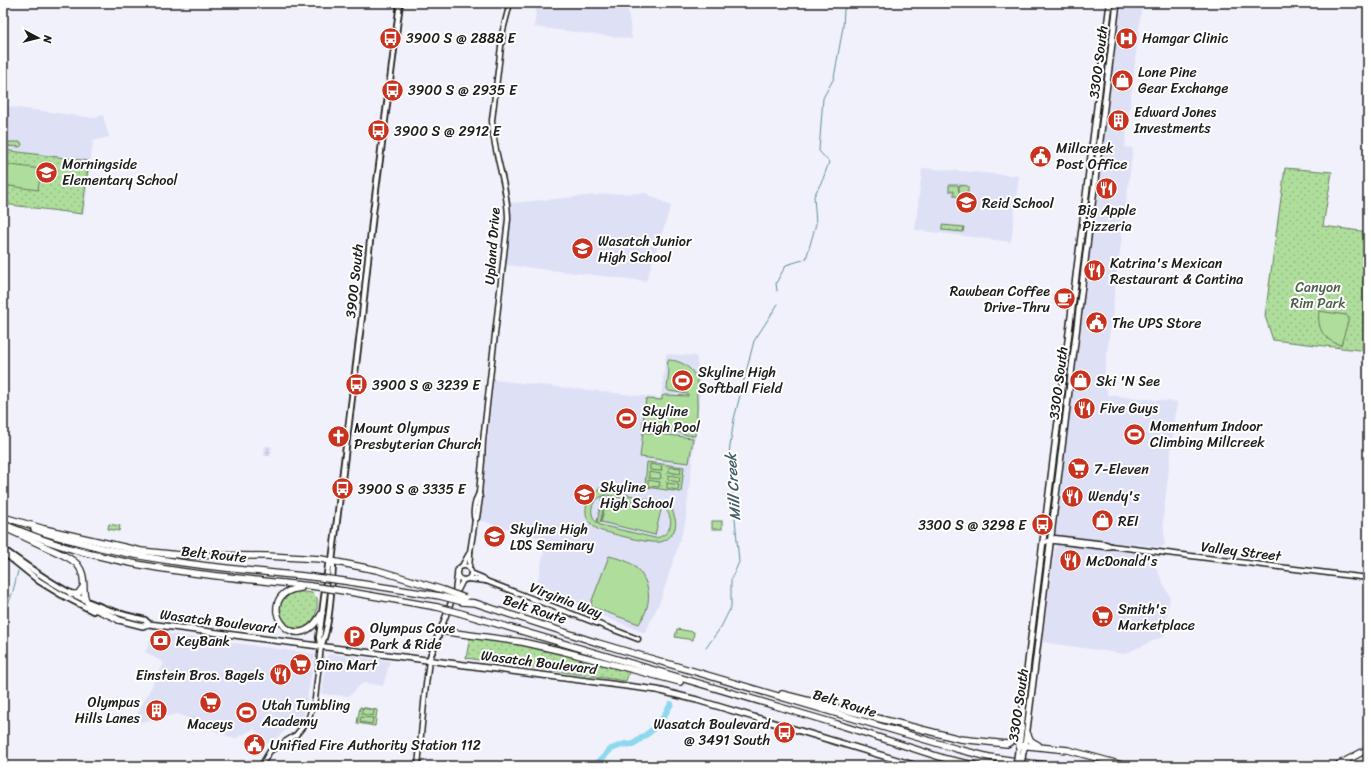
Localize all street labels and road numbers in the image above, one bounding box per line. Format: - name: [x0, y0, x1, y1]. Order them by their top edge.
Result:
- street label: 3300 South: [1082, 24, 1115, 100]
- street label: Upland Drive: [477, 206, 508, 286]
- street label: 3900 South: [338, 243, 371, 319]
- street label: 3300 South: [1042, 345, 1075, 421]
- street label: Valley Street: [1199, 534, 1284, 569]
- street label: Belt Route: [180, 539, 248, 570]
- street label: Virginia Way: [526, 575, 606, 626]
- street label: Belt Route: [500, 587, 570, 632]
- street label: Wasatch Boulevard: [159, 602, 279, 641]
- street label: Wasatch Boulevard: [480, 643, 600, 682]
- street label: 3300 South: [1001, 667, 1036, 743]
- street label: Belt Route: [810, 682, 880, 725]

